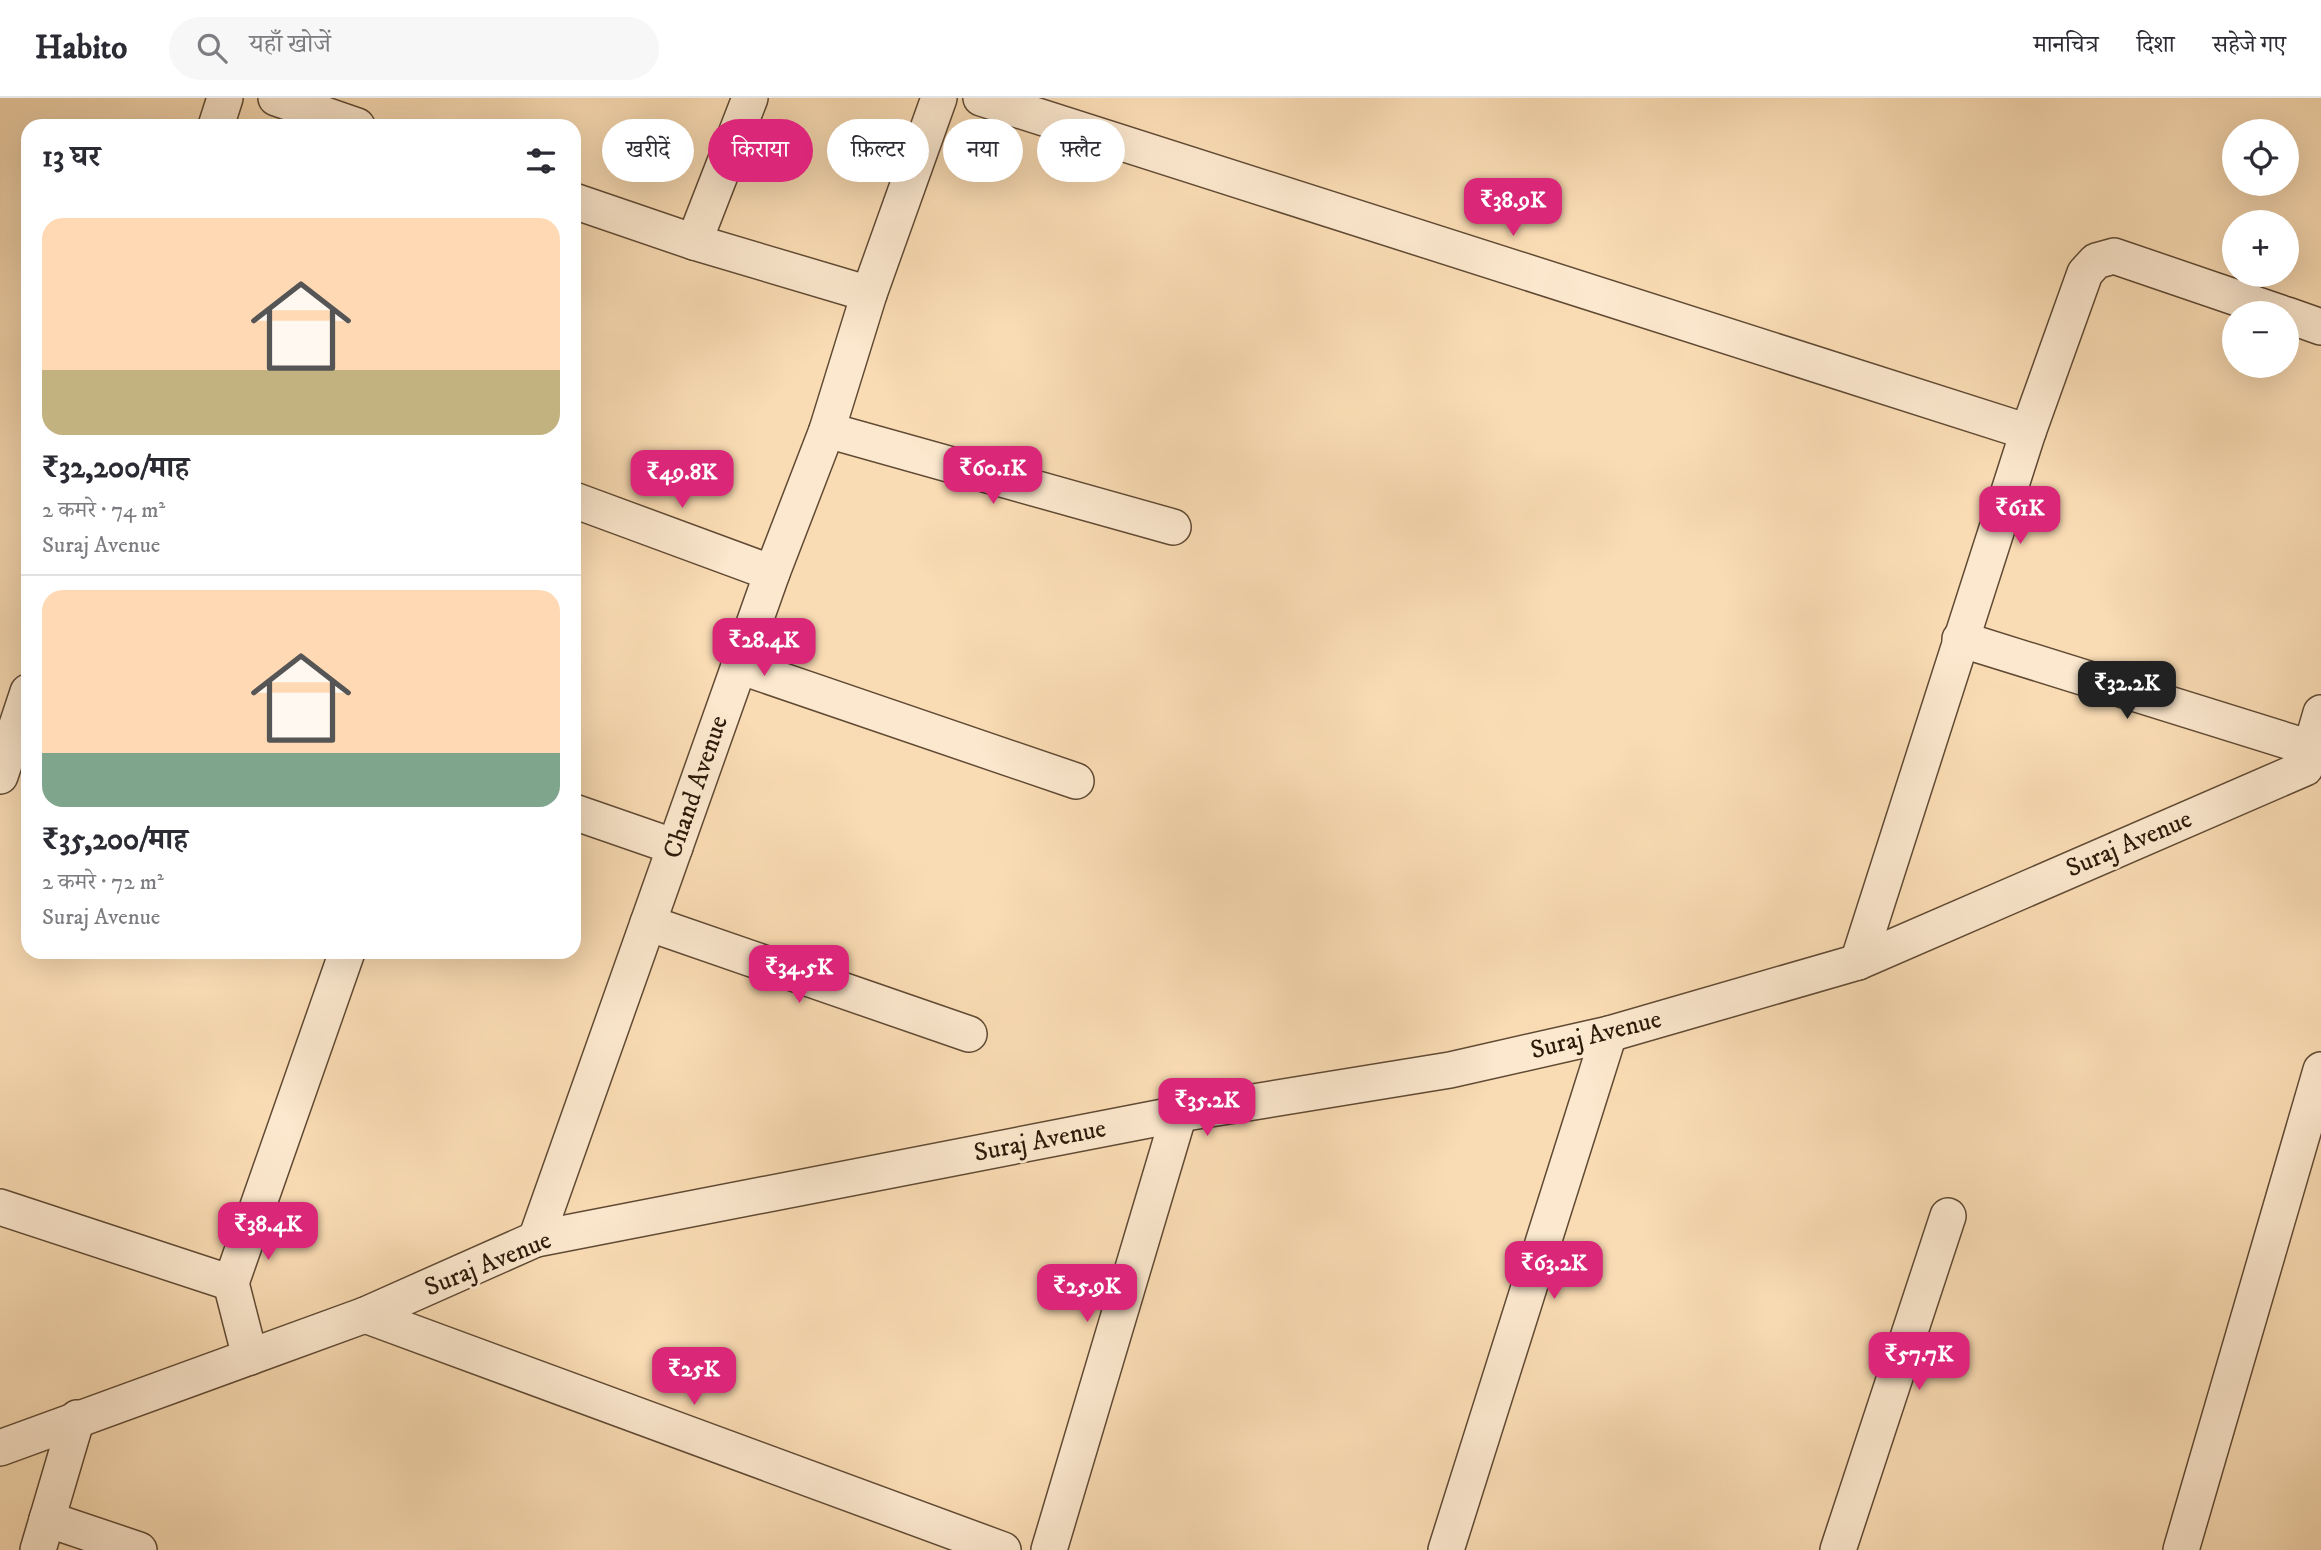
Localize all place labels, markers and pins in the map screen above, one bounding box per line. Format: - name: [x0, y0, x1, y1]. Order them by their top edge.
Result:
- pin: ₹38.9K: [1456, 178, 1570, 238]
- pin: ₹60.1K: [936, 446, 1050, 506]
- pin: ₹49.8K: [625, 450, 739, 510]
- pin: ₹61K: [1979, 486, 2061, 546]
- pin: ₹28.4K: [707, 618, 821, 678]
- pin: ₹32.2K: [2070, 662, 2184, 721]
- pin: ₹34.5K: [742, 946, 856, 1005]
- pin: ₹35.2K: [1150, 1079, 1264, 1138]
- pin: ₹38.4K: [211, 1202, 325, 1262]
- pin: ₹63.2K: [1497, 1242, 1611, 1301]
- pin: ₹25.9K: [1030, 1264, 1144, 1324]
- pin: ₹57.7K: [1862, 1332, 1976, 1392]
- pin: ₹25K: [653, 1348, 735, 1407]

